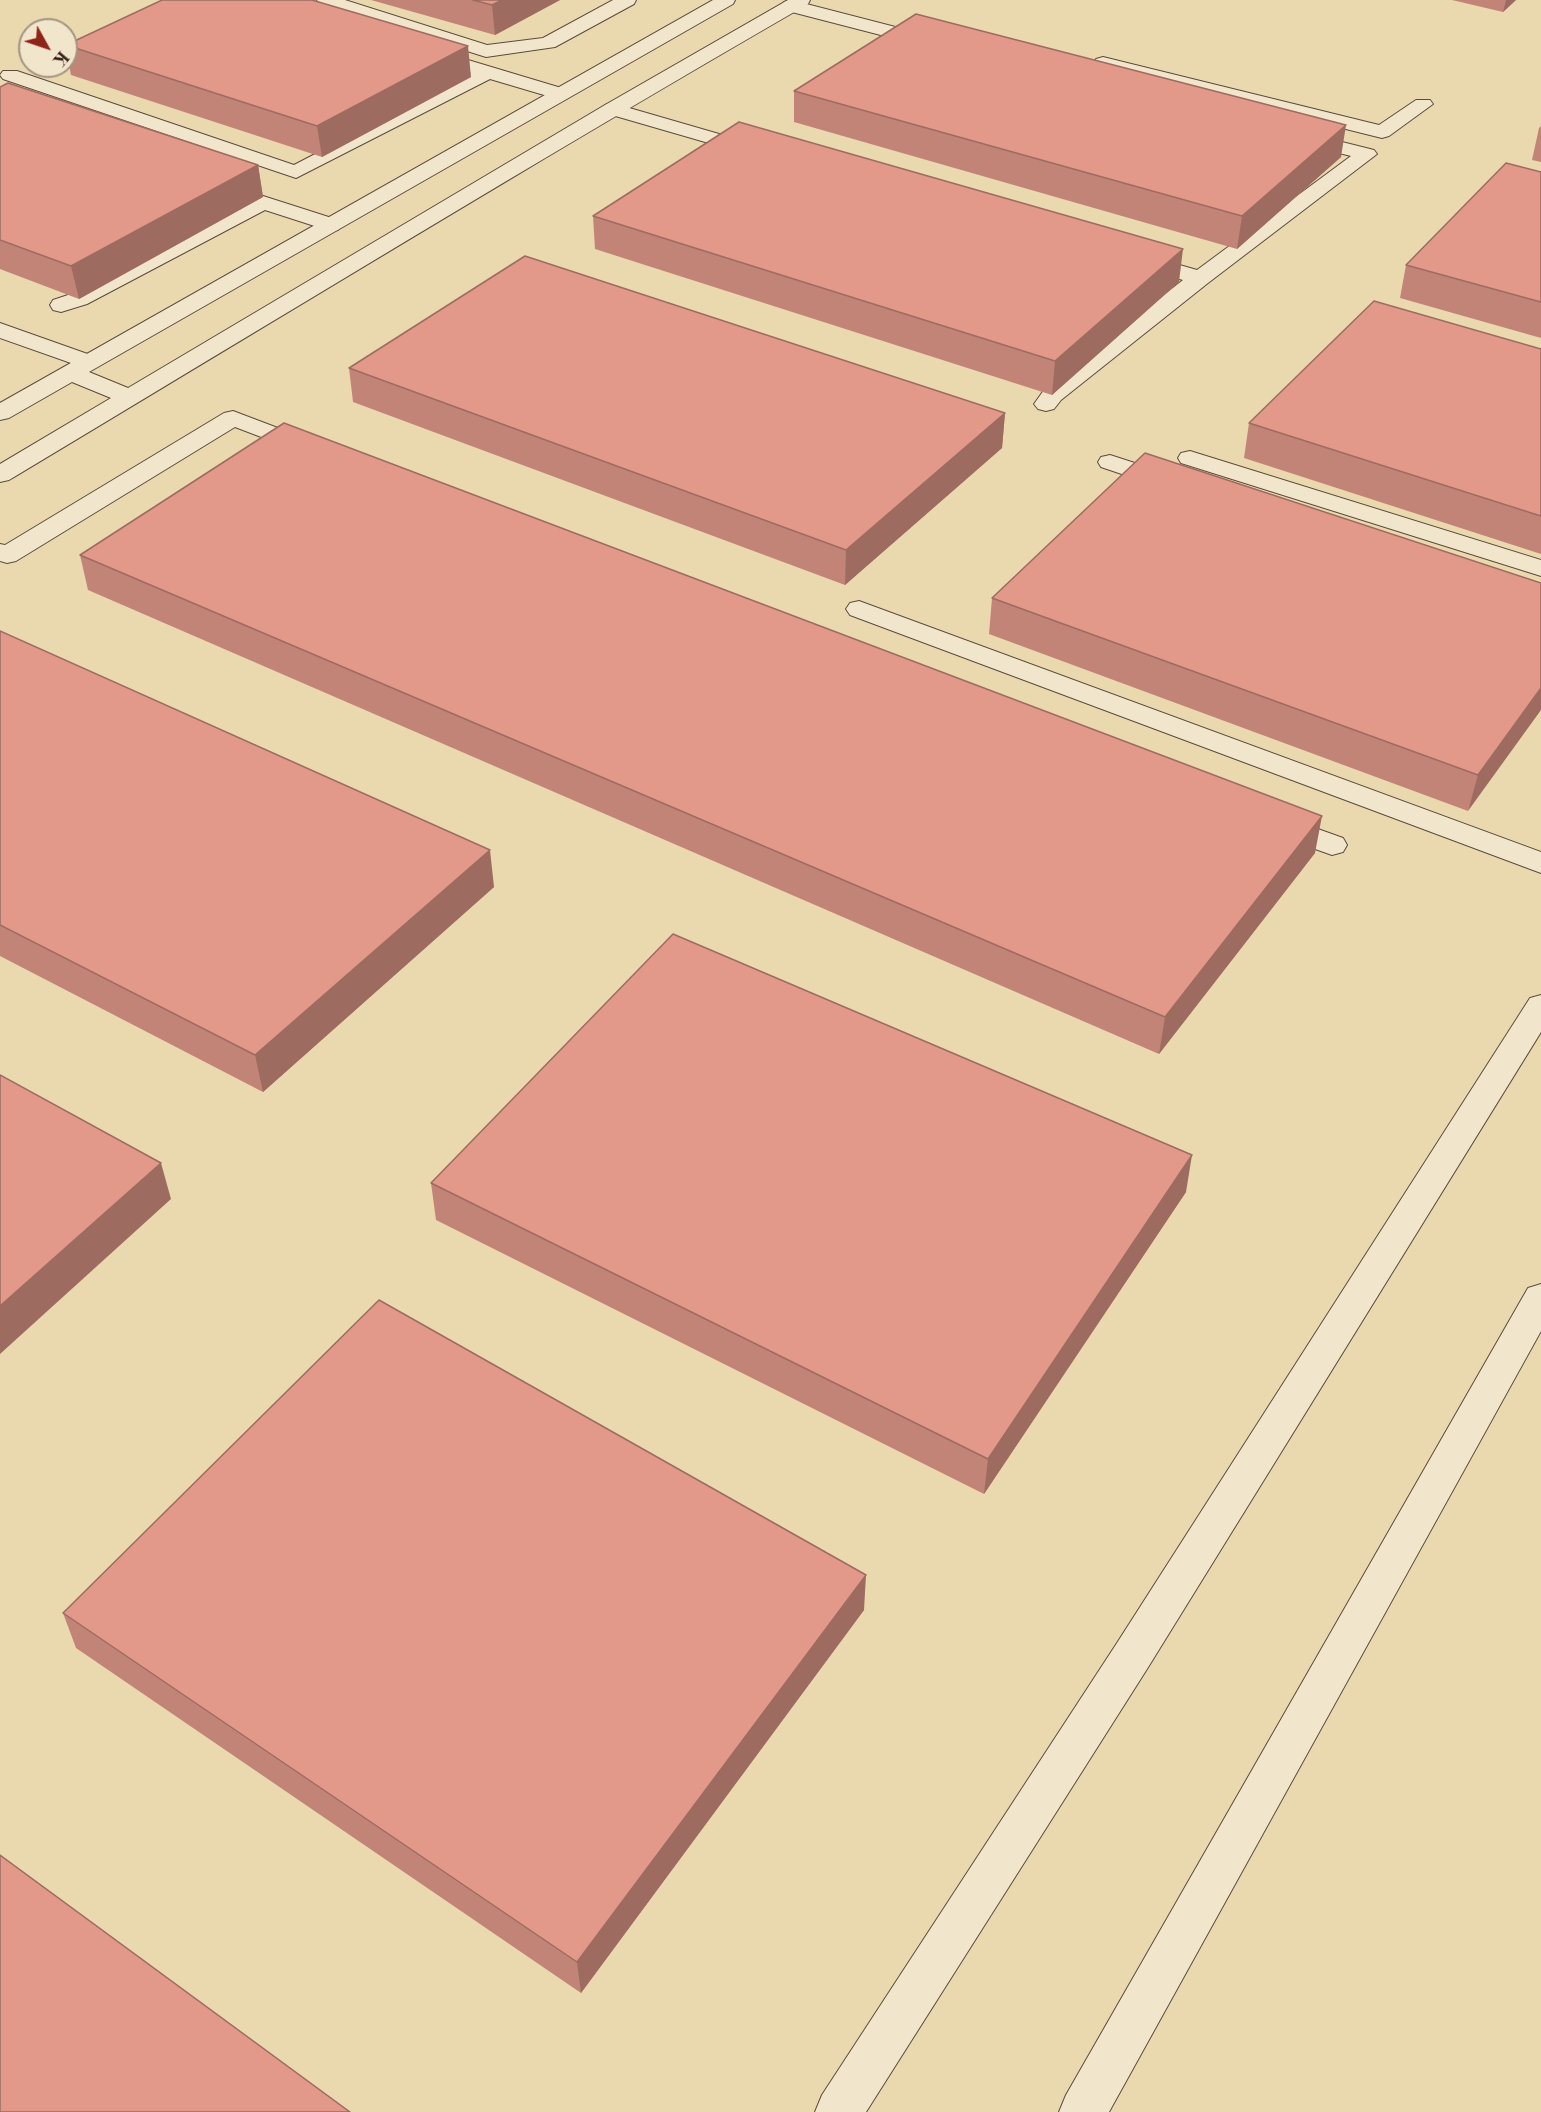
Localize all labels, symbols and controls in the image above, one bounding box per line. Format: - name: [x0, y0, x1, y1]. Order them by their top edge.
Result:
- north arrow: [18, 18, 78, 78]
- text: K: [48, 47, 72, 70]

